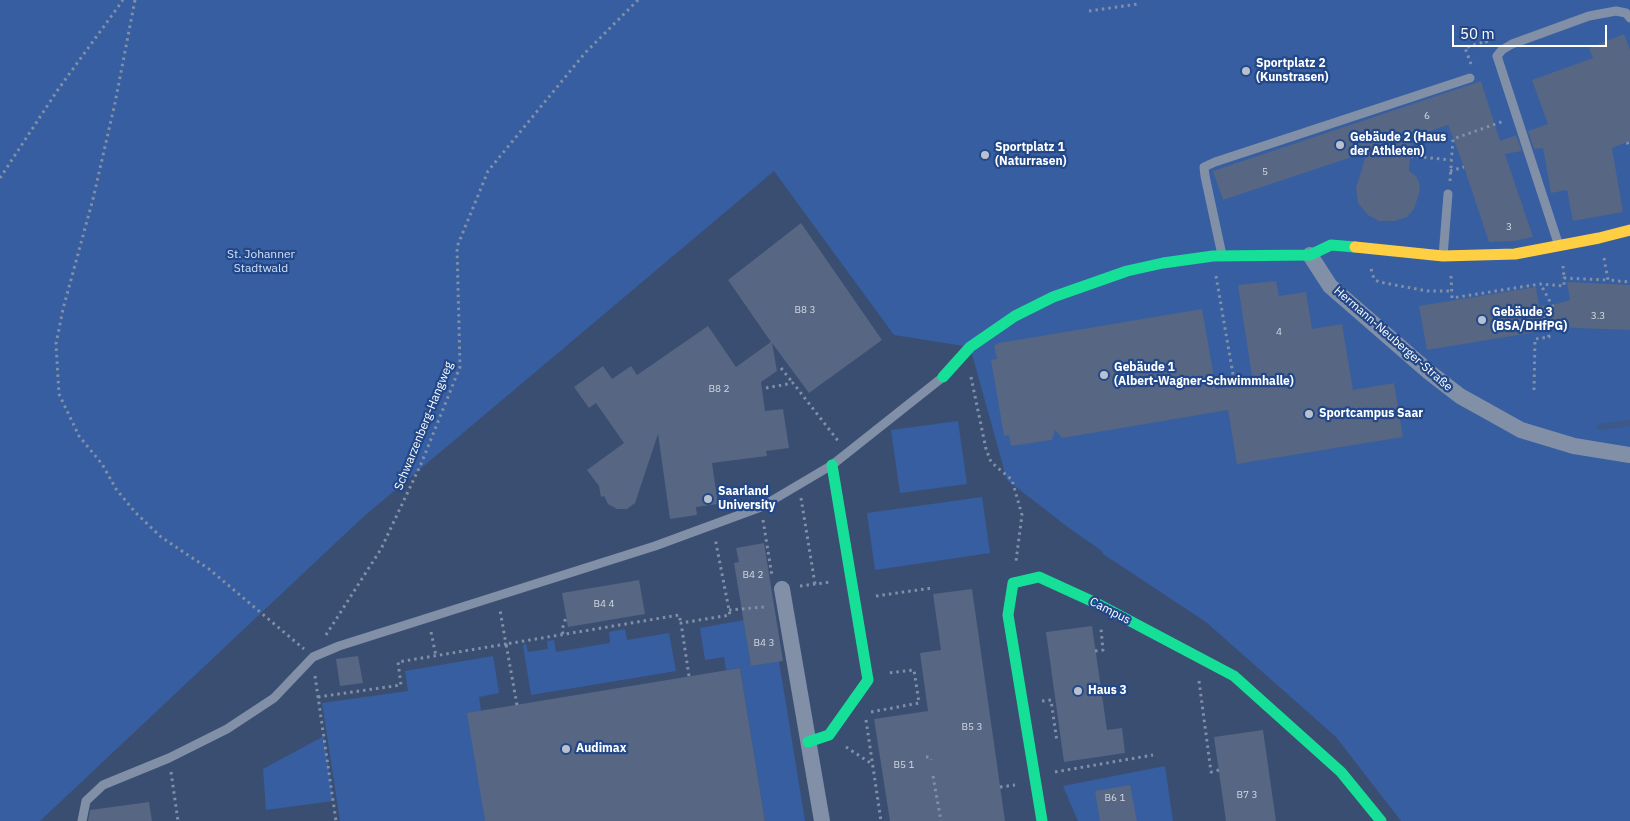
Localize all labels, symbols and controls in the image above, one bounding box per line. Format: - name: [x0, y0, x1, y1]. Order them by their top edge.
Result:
- scale bar: [1455, 15, 1610, 47]
- text: 50 m: [1460, 24, 1495, 43]
- place label: Sportplatz 2 (Kunstrasen): [1256, 57, 1329, 85]
- marker: Sportplatz 2 (Kunstrasen): [1240, 65, 1252, 77]
- house number: 6: [1424, 110, 1430, 122]
- place label: Gebäude 2 (Haus der Athleten): [1350, 131, 1446, 159]
- marker: Gebäude 2 (Haus der Athleten): [1334, 139, 1346, 151]
- place label: Sportplatz 1 (Naturrasen): [995, 141, 1067, 169]
- marker: Sportplatz 1 (Naturrasen): [979, 149, 991, 161]
- house number: 5: [1262, 166, 1268, 178]
- house number: 3: [1506, 221, 1512, 233]
- park label: St. Johanner Stadtwald: [227, 248, 295, 276]
- street label: Hermann-Neuberger-Straße: [1331, 284, 1455, 394]
- house number: B8 3: [795, 304, 815, 316]
- place label: Gebäude 3 (BSA/DHfPG): [1492, 306, 1567, 334]
- house number: 3.3: [1591, 310, 1605, 322]
- marker: Gebäude 3 (BSA/DHfPG): [1476, 314, 1488, 326]
- house number: 4: [1276, 326, 1282, 338]
- street label: Schwarzenberg-Hangweg: [392, 360, 456, 492]
- place label: Gebäude 1 (Albert-Wagner-Schwimmhalle): [1114, 361, 1294, 389]
- marker: Gebäude 1 (Albert-Wagner-Schwimmhalle): [1098, 369, 1110, 381]
- house number: B8 2: [709, 383, 729, 395]
- place label: Sportcampus Saar: [1319, 407, 1423, 421]
- marker: Sportcampus Saar: [1303, 408, 1315, 420]
- place label: Saarland University: [718, 485, 775, 513]
- marker: Saarland University: [702, 493, 714, 505]
- house number: B4 2: [743, 569, 763, 581]
- street label: Campus: [1087, 595, 1133, 627]
- house number: B4 4: [594, 598, 614, 610]
- house number: B4 3: [754, 637, 774, 649]
- place label: Haus 3: [1088, 684, 1127, 698]
- marker: Haus 3: [1072, 685, 1084, 697]
- house number: B5 3: [962, 721, 982, 733]
- place label: Audimax: [576, 742, 626, 756]
- marker: Audimax: [560, 743, 572, 755]
- house number: B5 1: [894, 759, 914, 771]
- house number: B7 3: [1237, 789, 1257, 801]
- house number: B6 1: [1105, 792, 1125, 804]

